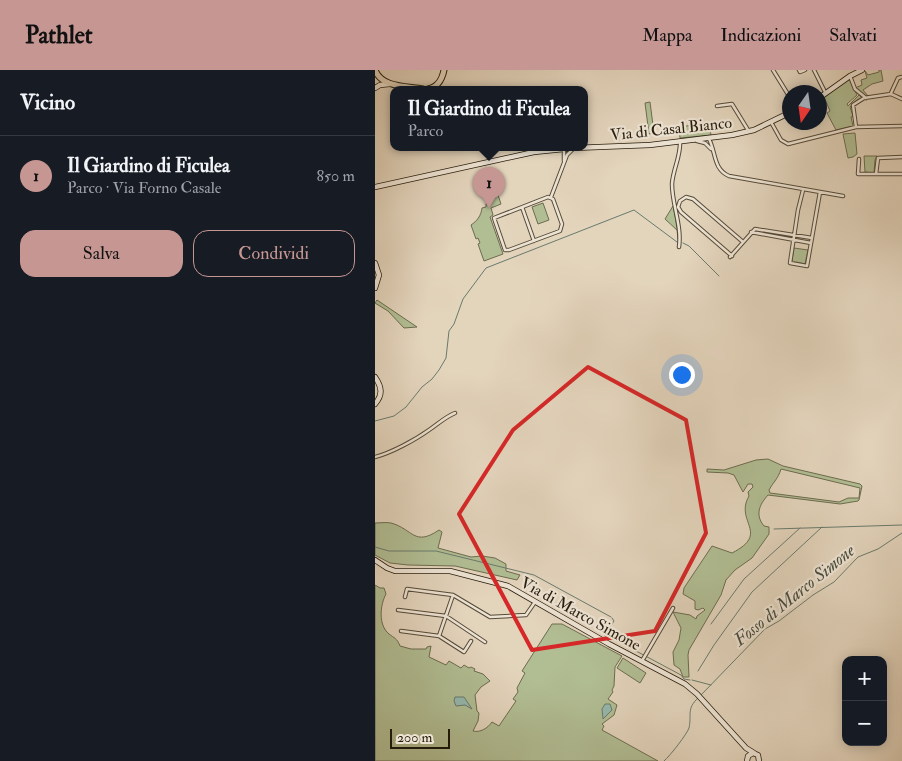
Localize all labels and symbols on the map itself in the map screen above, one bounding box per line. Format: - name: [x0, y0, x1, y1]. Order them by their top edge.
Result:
- north arrow: [782, 85, 827, 130]
- street label: Via di Casal Bianco: [609, 113, 733, 145]
- pin: 1: [473, 167, 505, 208]
- your location: [669, 362, 695, 388]
- water label: Fosso di Marco Simone: [728, 539, 860, 652]
- street label: Via di Marco Simone: [517, 573, 644, 655]
- scale bar: [390, 726, 450, 749]

